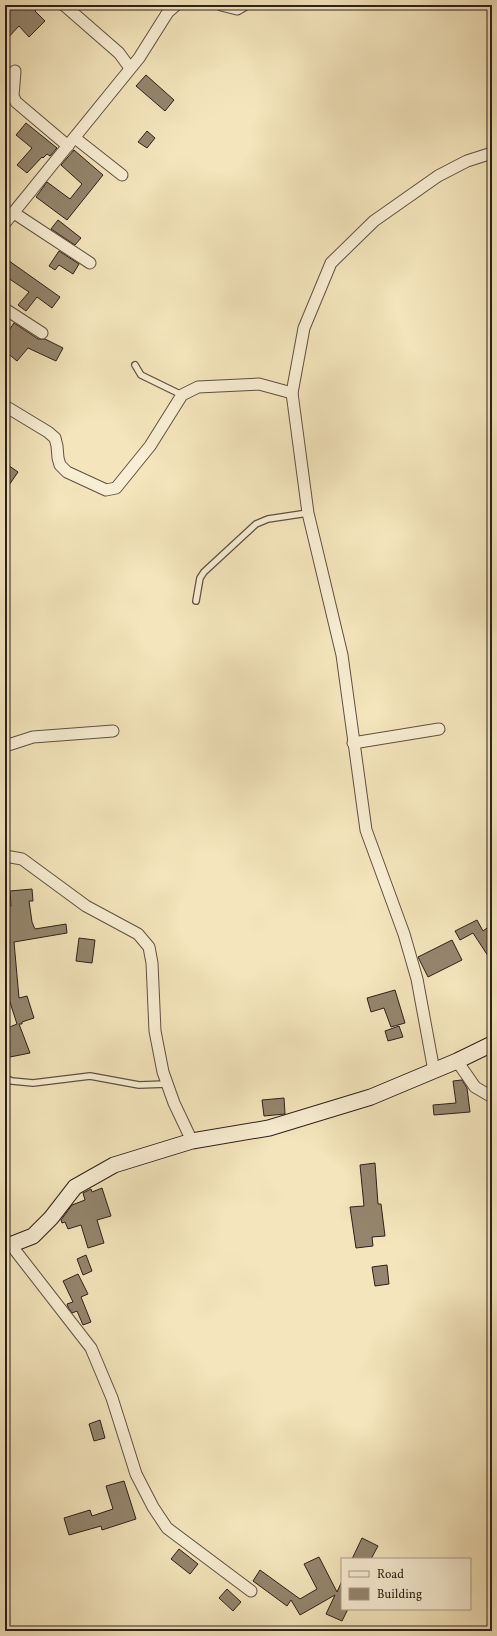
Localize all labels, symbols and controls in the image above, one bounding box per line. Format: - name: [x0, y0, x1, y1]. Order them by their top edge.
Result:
- legend: [341, 1558, 471, 1610]
- text: Road: [377, 1567, 404, 1583]
- text: Building: [377, 1587, 422, 1603]

